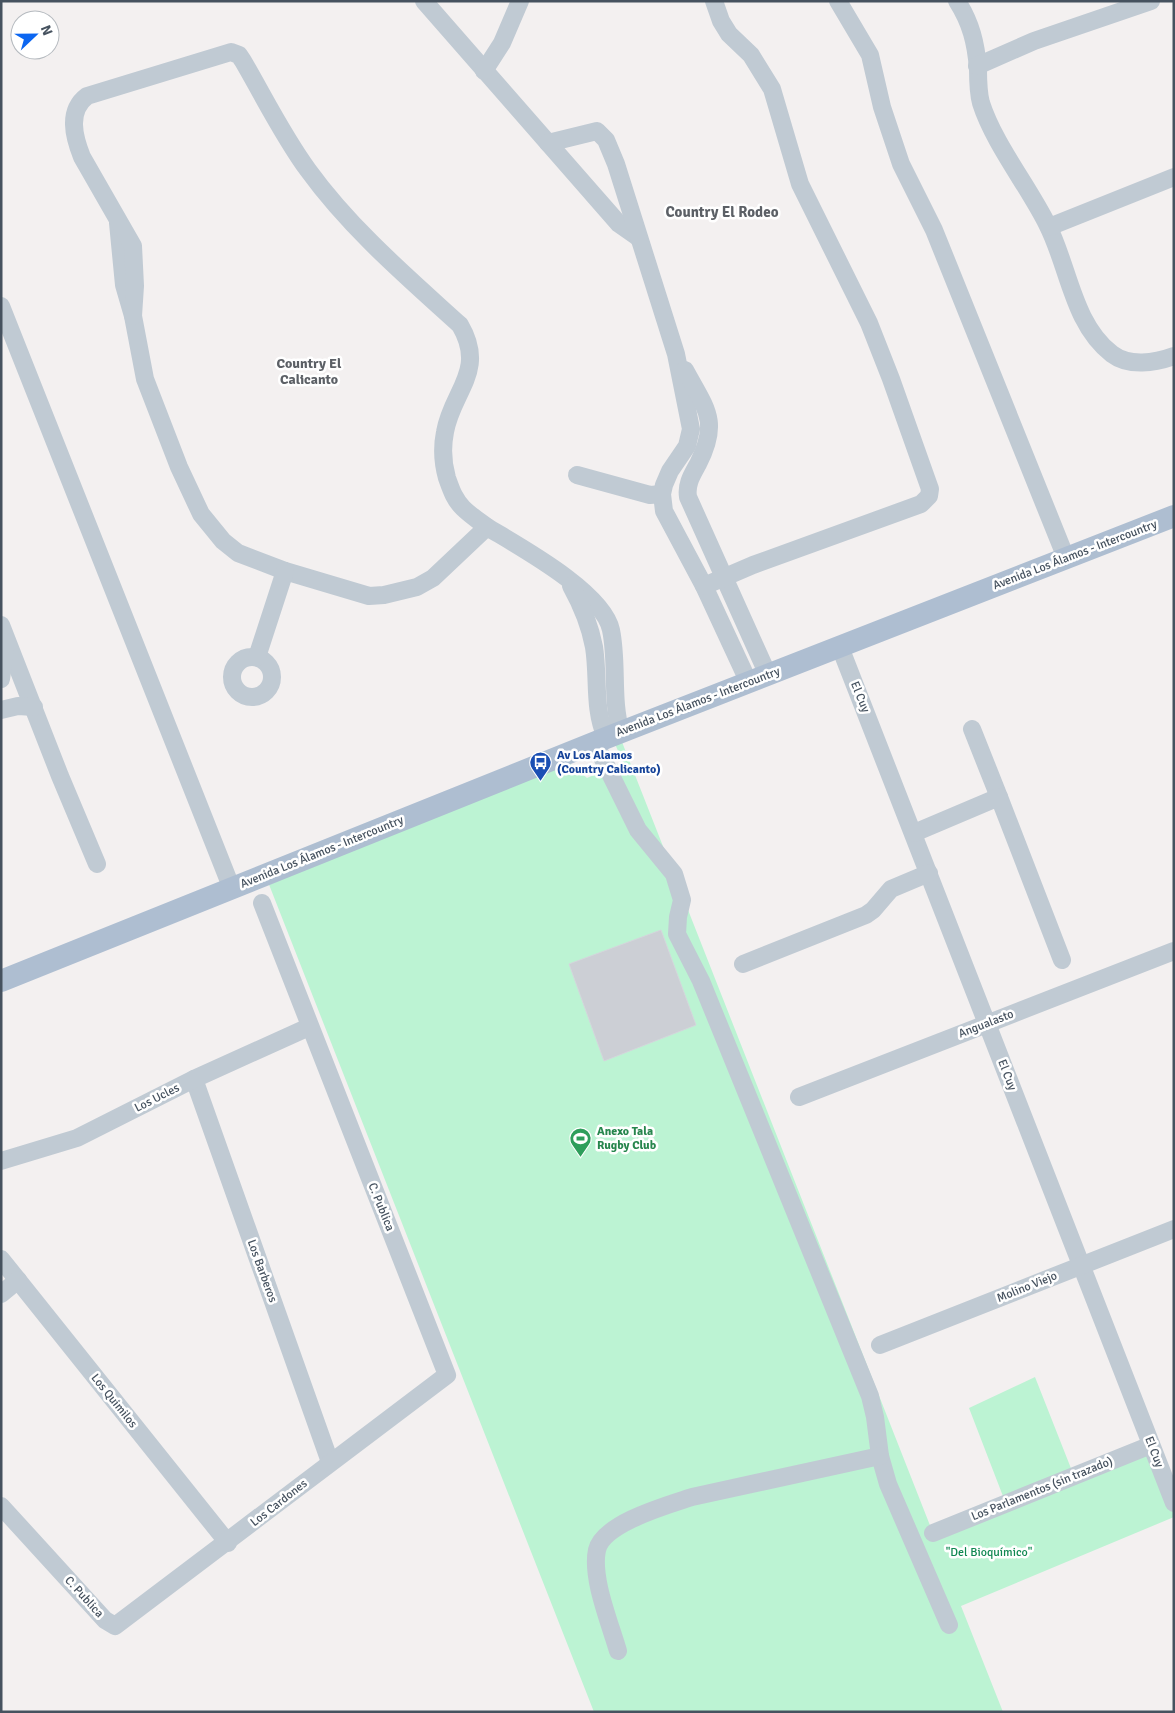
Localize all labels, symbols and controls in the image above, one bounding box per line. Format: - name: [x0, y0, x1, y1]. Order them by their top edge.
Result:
- north arrow: [10, 10, 60, 60]
- text: N: [37, 23, 56, 38]
- district label: Country El Rodeo: [666, 203, 779, 221]
- district label: Country El Calicanto: [277, 355, 342, 388]
- street label: Avenida Los Álamos - Intercountry: [991, 517, 1160, 593]
- street label: Avenida Los Álamos - Intercountry: [614, 664, 783, 740]
- street label: El Cuy: [847, 679, 873, 715]
- place label: Av Los Alamos (Country Calicanto): [557, 748, 661, 777]
- bus stop icon: Av Los Alamos (Country Calicanto): [529, 750, 553, 781]
- street label: Avenida Los Álamos - Intercountry: [238, 812, 406, 892]
- street label: Angualasto: [956, 1007, 1016, 1041]
- street label: El Cuy: [994, 1057, 1020, 1093]
- street label: Los Ucles: [132, 1080, 182, 1116]
- place label: Anexo Tala Rugby Club: [597, 1124, 657, 1153]
- sports icon: Anexo Tala Rugby Club: [569, 1126, 593, 1157]
- street label: C. Publica: [364, 1181, 398, 1233]
- street label: Los Barberos: [244, 1237, 280, 1305]
- street label: Molino Viejo: [995, 1268, 1059, 1306]
- street label: Los Quimilos: [88, 1371, 140, 1431]
- street label: El Cuy: [1141, 1434, 1167, 1470]
- street label: Los Parlamentos (sin trazado): [969, 1454, 1115, 1524]
- street label: Los Cardones: [248, 1476, 310, 1530]
- park label: "Del Bioquímico": [946, 1545, 1033, 1560]
- street label: C. Publica: [61, 1573, 107, 1621]

